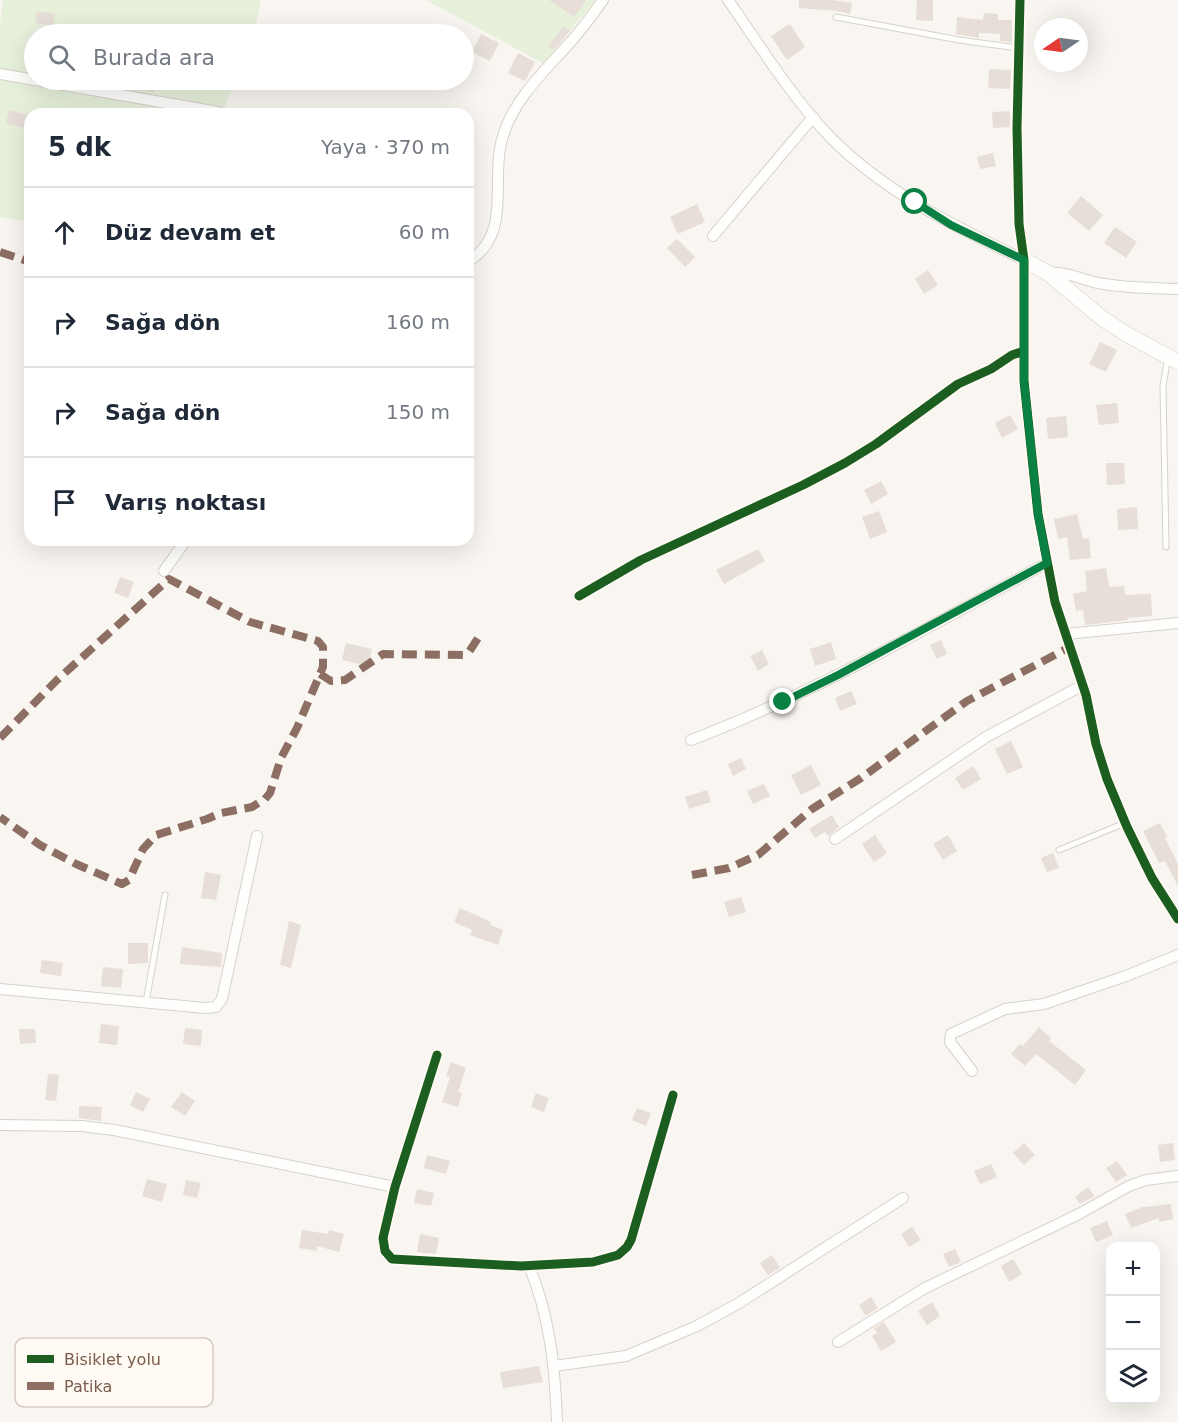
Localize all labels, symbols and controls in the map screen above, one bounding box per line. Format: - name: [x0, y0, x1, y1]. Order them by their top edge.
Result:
- north arrow: [1034, 18, 1088, 72]
- search box: [24, 24, 474, 90]
- icon: search: [45, 41, 78, 74]
- text: Burada ara: [93, 45, 215, 70]
- text: 5 dk: [48, 132, 111, 162]
- text: Yaya · 370 m: [321, 135, 450, 159]
- route start: [901, 188, 927, 214]
- icon: ahead: [48, 216, 81, 249]
- text: Düz devam et: [105, 220, 275, 245]
- text: 60 m: [399, 220, 450, 244]
- icon: right: [48, 306, 81, 339]
- text: Sağa dön: [105, 310, 220, 335]
- text: 160 m: [386, 310, 450, 334]
- icon: right: [48, 396, 81, 429]
- text: Sağa dön: [105, 400, 220, 425]
- text: 150 m: [386, 400, 450, 424]
- icon: arrive: [48, 486, 81, 519]
- text: Varış noktası: [105, 490, 266, 515]
- route end: [769, 688, 795, 714]
- map controls: [1106, 1242, 1160, 1404]
- button: +: [1106, 1242, 1160, 1296]
- button: −: [1106, 1296, 1160, 1350]
- legend: [15, 1338, 213, 1407]
- text: Bisiklet yolu: [64, 1350, 161, 1369]
- button: layers: [1106, 1350, 1160, 1404]
- text: Patika: [64, 1377, 112, 1396]

